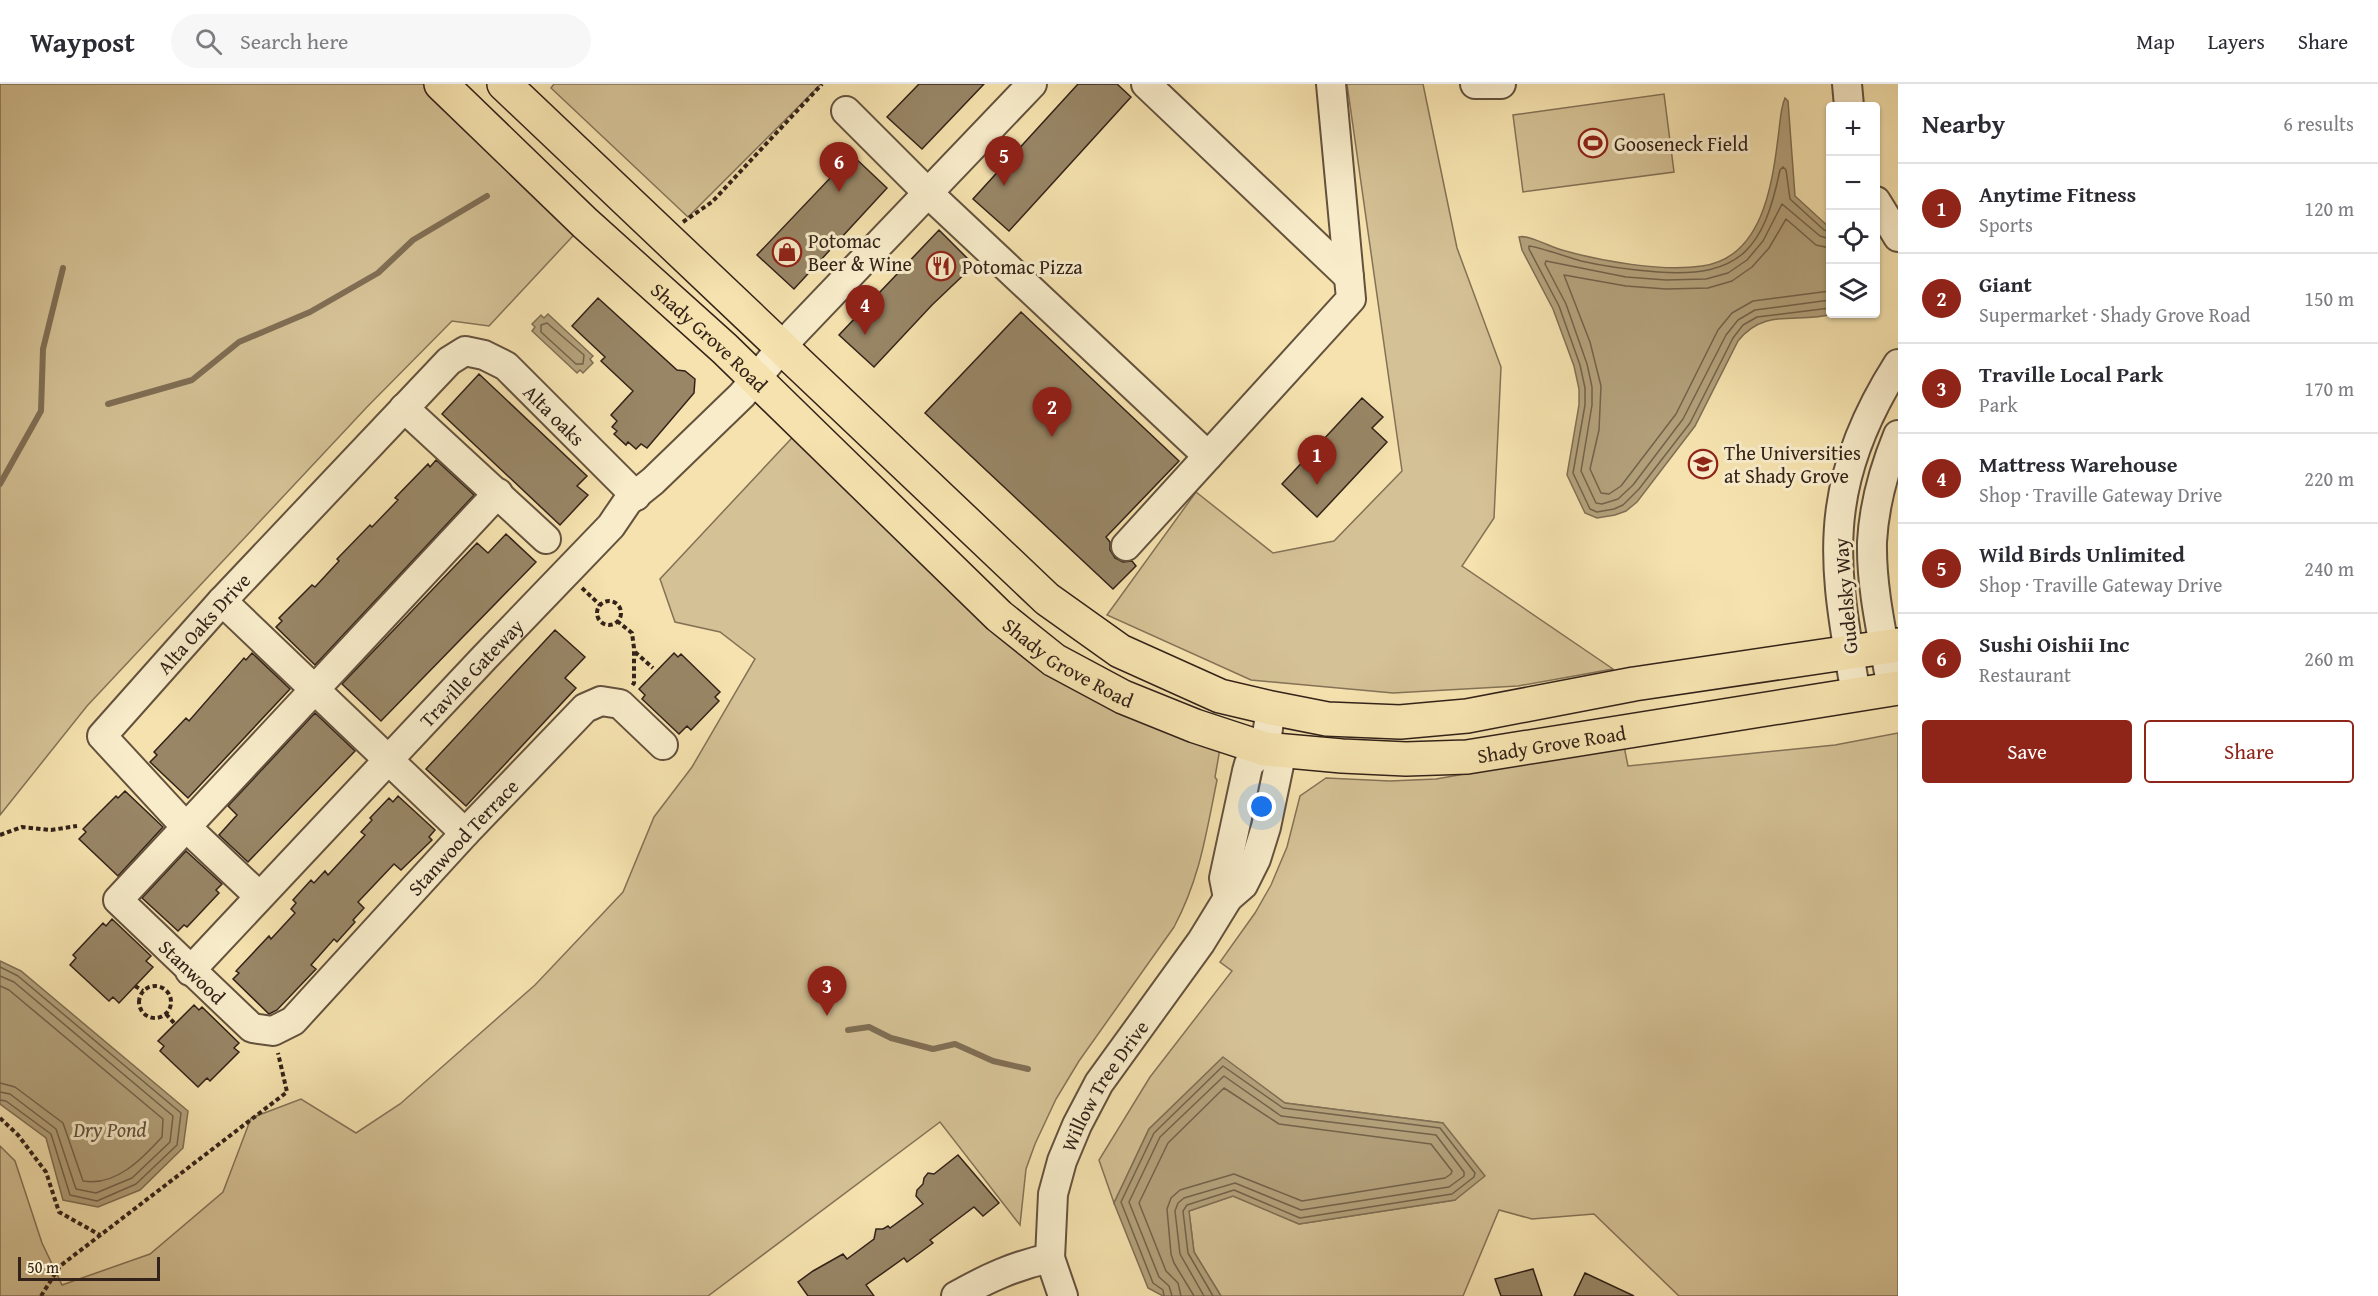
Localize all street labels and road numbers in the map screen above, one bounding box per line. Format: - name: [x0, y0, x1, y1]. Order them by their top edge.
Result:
- street label: Shady Grove Road: [645, 275, 775, 398]
- street label: Alta oaks: [517, 377, 592, 452]
- street label: Gudelsky Way: [1825, 537, 1865, 655]
- street label: Alta Oaks Drive: [150, 566, 257, 680]
- street label: Shady Grove Road: [997, 610, 1138, 714]
- street label: Traville Gateway: [412, 611, 530, 733]
- street label: Shady Grove Road: [1475, 717, 1628, 770]
- street label: Stanwood Terrace: [400, 772, 525, 902]
- street label: Stanwood: [153, 932, 233, 1010]
- street label: Willow Tree Drive: [1053, 1014, 1155, 1156]

